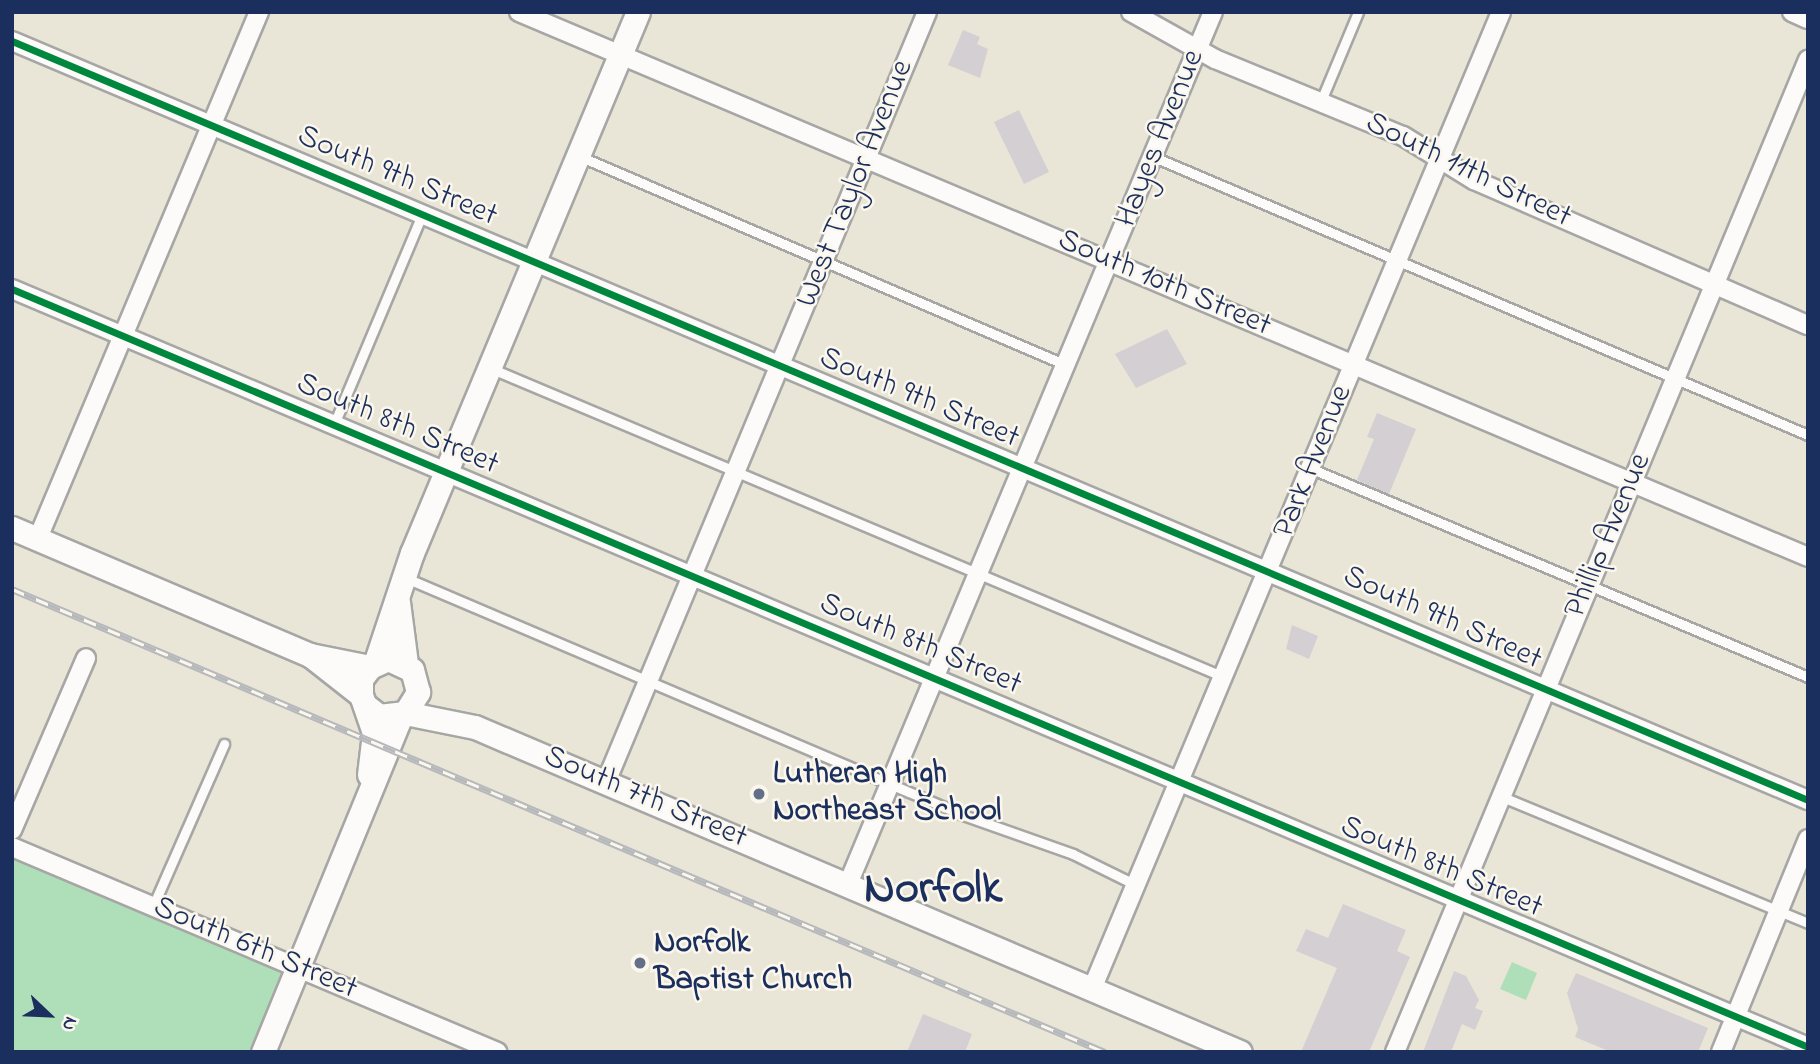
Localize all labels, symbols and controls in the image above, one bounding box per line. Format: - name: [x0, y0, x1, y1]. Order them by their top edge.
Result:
- street label: Hayes Avenue: [1108, 45, 1214, 233]
- street label: West Taylor Avenue: [789, 55, 923, 313]
- street label: South 11th Street: [1359, 105, 1577, 237]
- street label: South 9th Street: [291, 118, 503, 236]
- street label: South 10th Street: [1052, 222, 1276, 346]
- street label: South 9th Street: [813, 340, 1025, 458]
- street label: South 8th Street: [290, 365, 504, 485]
- street label: Park Avenue: [1266, 380, 1362, 544]
- street label: Phillip Avenue: [1557, 448, 1661, 624]
- street label: South 9th Street: [1337, 558, 1547, 680]
- street label: South 8th Street: [813, 585, 1027, 705]
- street label: South 7th Street: [538, 738, 752, 858]
- place label: Lutheran High Northeast School: [773, 757, 1001, 832]
- marker: Lutheran High Northeast School: [751, 786, 767, 802]
- street label: South 8th Street: [1334, 808, 1548, 928]
- district label: Norfolk: [864, 862, 1002, 918]
- street label: South 6th Street: [147, 889, 363, 1009]
- place label: Norfolk Baptist Church: [654, 926, 852, 1001]
- marker: Norfolk Baptist Church: [632, 955, 648, 971]
- north arrow: [14, 980, 84, 1050]
- text: N: [54, 1012, 84, 1035]

